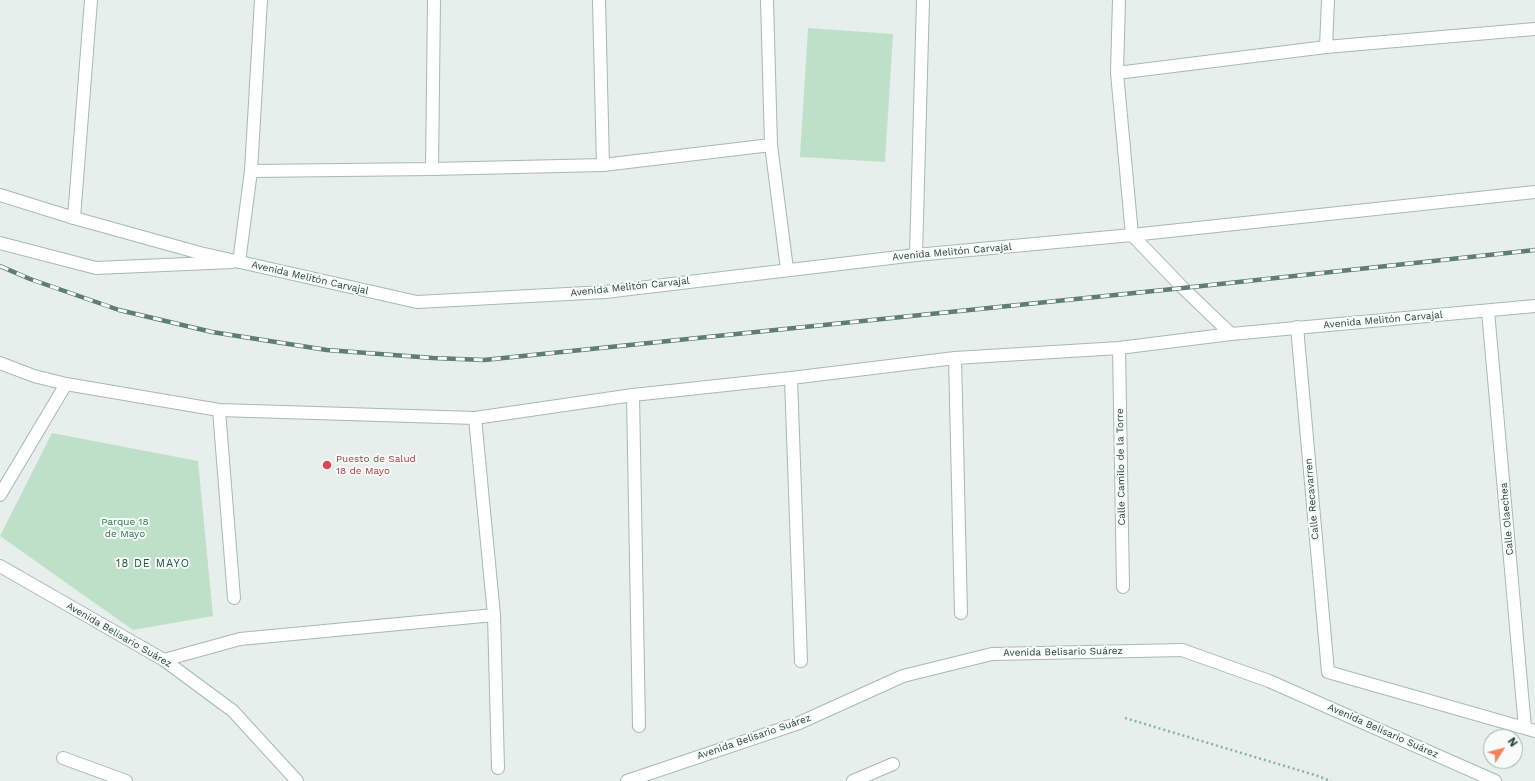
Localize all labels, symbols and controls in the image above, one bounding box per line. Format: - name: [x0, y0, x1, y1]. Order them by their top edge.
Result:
- street label: Avenida Melitón Carvajal: [892, 241, 1012, 263]
- street label: Avenida Melitón Carvajal: [250, 259, 370, 297]
- street label: Avenida Melitón Carvajal: [570, 275, 690, 299]
- street label: Avenida Melitón Carvajal: [1323, 309, 1443, 331]
- street label: Calle Camilo de la Torre: [1114, 408, 1128, 526]
- place label: Puesto de Salud 18 de Mayo: [336, 453, 416, 476]
- street label: Calle Recavarren: [1302, 458, 1322, 540]
- marker: Puesto de Salud 18 de Mayo: [321, 459, 333, 471]
- street label: Calle Olaechea: [1498, 482, 1516, 556]
- park label: Parque 18 de Mayo: [101, 516, 149, 540]
- district label: 18 DE MAYO: [116, 557, 190, 571]
- street label: Avenida Belisario Suárez: [64, 600, 174, 670]
- street label: Avenida Belisario Suárez: [1003, 645, 1123, 659]
- street label: Avenida Belisario Suárez: [1326, 701, 1440, 761]
- street label: Avenida Belisario Suárez: [695, 712, 813, 762]
- north arrow: [1483, 729, 1523, 769]
- text: N: [1505, 735, 1520, 749]

